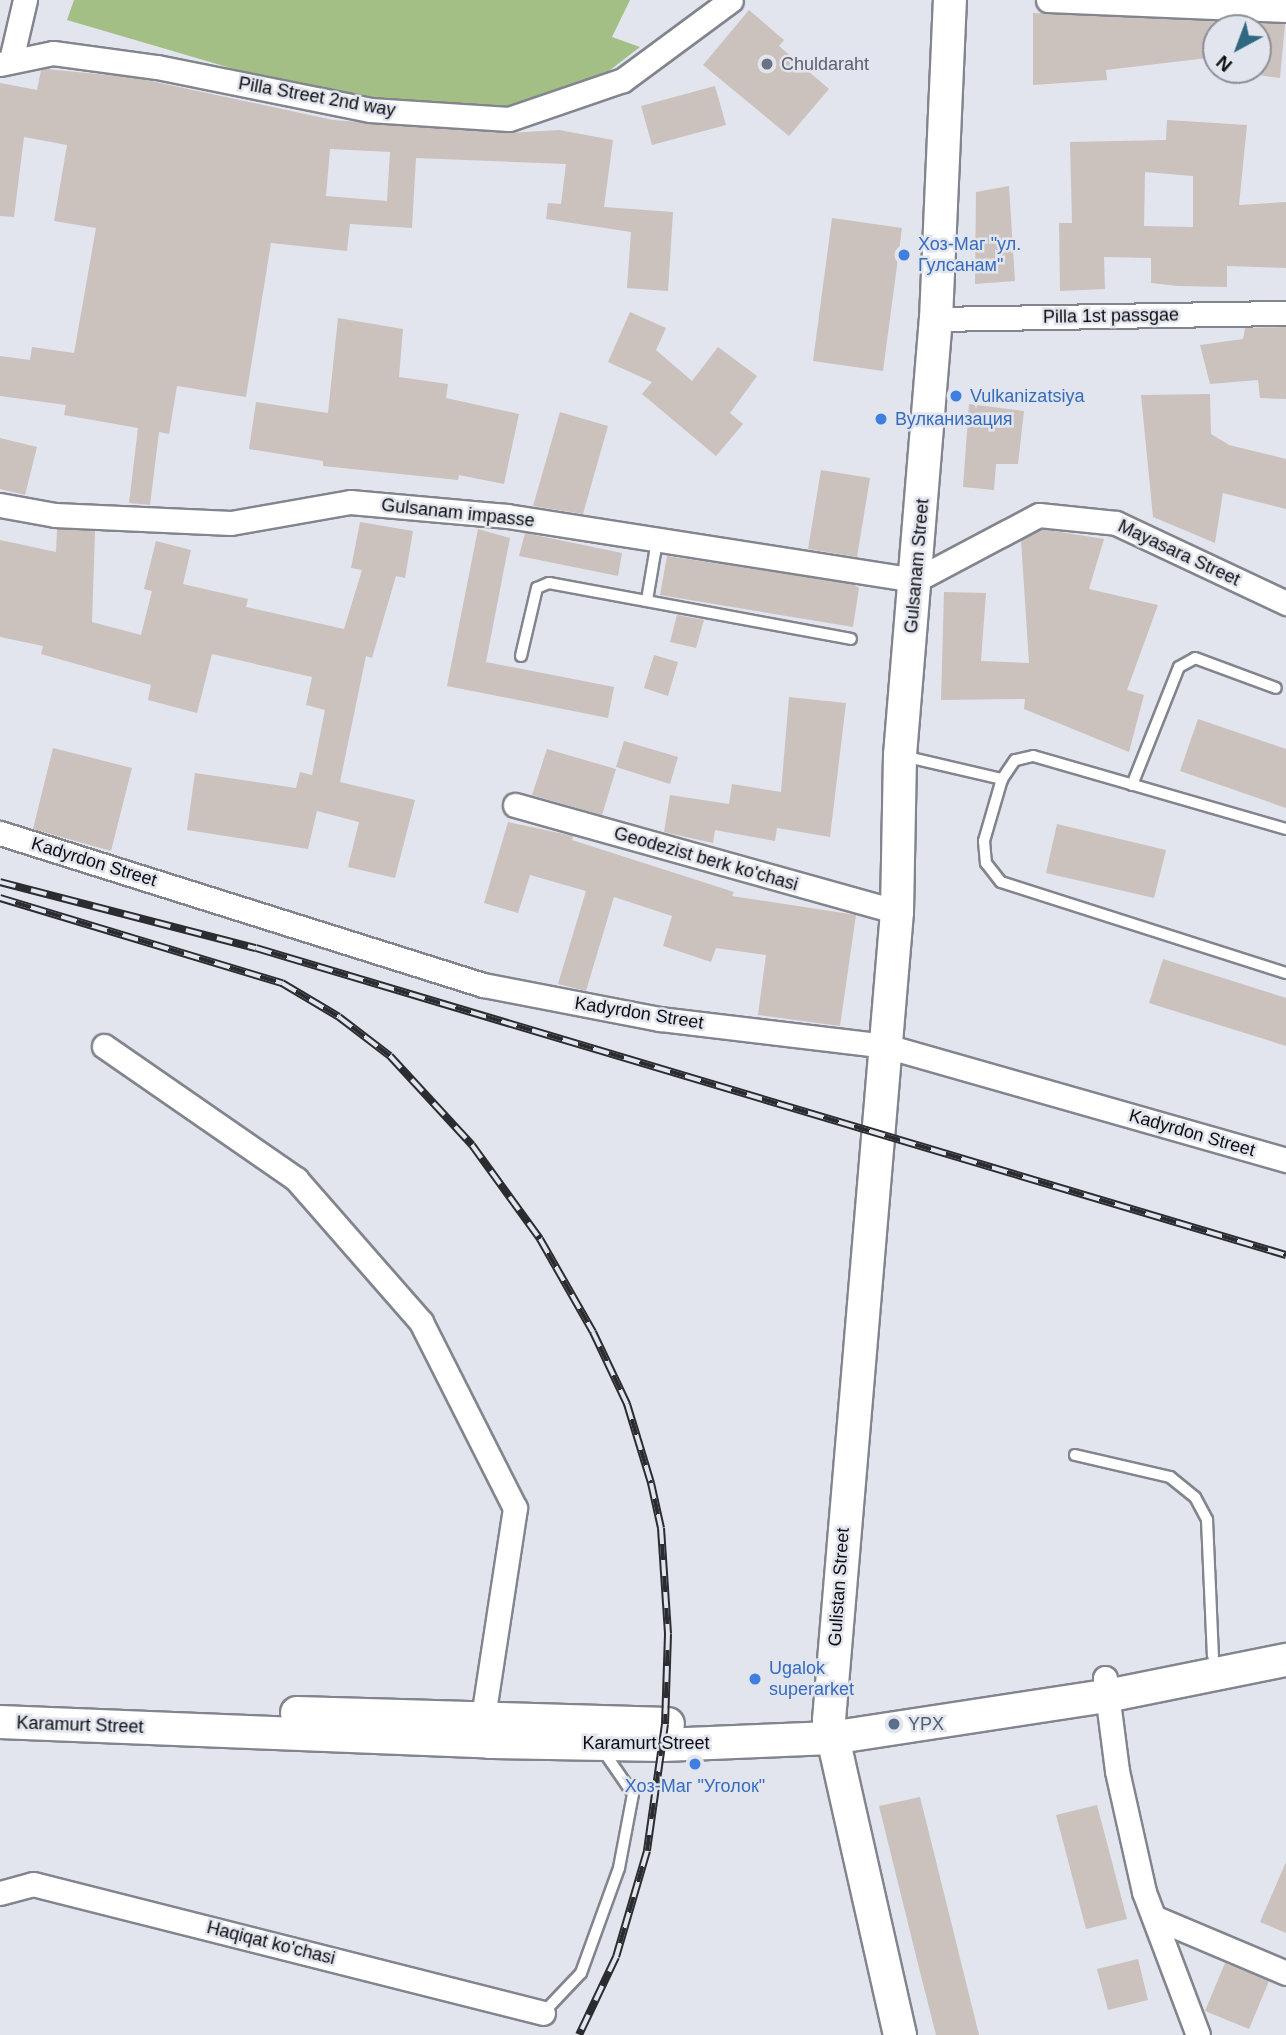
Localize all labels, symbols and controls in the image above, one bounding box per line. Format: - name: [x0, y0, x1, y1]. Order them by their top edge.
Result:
- north arrow: [1202, 14, 1272, 84]
- text: N: [1212, 51, 1236, 76]
- place label: Chuldaraht: [781, 53, 869, 75]
- marker: Chuldaraht: [759, 56, 775, 72]
- street label: Pilla Street 2nd way: [237, 73, 397, 121]
- place label: Хоз-Маг "ул. Гулсанам": [918, 234, 1021, 276]
- marker: Хоз-Маг "ул. Гулсанам": [896, 247, 912, 263]
- street label: Pilla 1st passgae: [1043, 304, 1179, 328]
- place label: Vulkanizatsiya: [970, 385, 1084, 407]
- marker: Vulkanizatsiya: [948, 388, 964, 404]
- place label: Вулканизация: [895, 408, 1013, 430]
- marker: Вулканизация: [873, 411, 889, 427]
- street label: Gulsanam impasse: [380, 494, 536, 532]
- street label: Gulsanam Street: [900, 498, 934, 634]
- street label: Mayasara Street: [1115, 515, 1243, 591]
- street label: Geodezist berk ko'chasi: [611, 822, 801, 896]
- street label: Kadyrdon Street: [29, 833, 159, 891]
- street label: Kadyrdon Street: [573, 992, 705, 1034]
- street label: Kadyrdon Street: [1127, 1105, 1257, 1161]
- street label: Gulistan Street: [824, 1527, 854, 1647]
- place label: Ugalok superarket: [769, 1658, 854, 1700]
- marker: Ugalok superarket: [747, 1671, 763, 1687]
- street label: Karamurt Street: [16, 1712, 144, 1738]
- place label: YPX: [908, 1713, 944, 1735]
- marker: YPX: [886, 1716, 902, 1732]
- street label: Karamurt Street: [582, 1732, 710, 1754]
- marker: Хоз-Маг "Уголок": [687, 1756, 703, 1772]
- place label: Хоз-Маг "Уголок": [625, 1775, 765, 1797]
- street label: Haqiqat ko'chasi: [205, 1917, 337, 1969]

